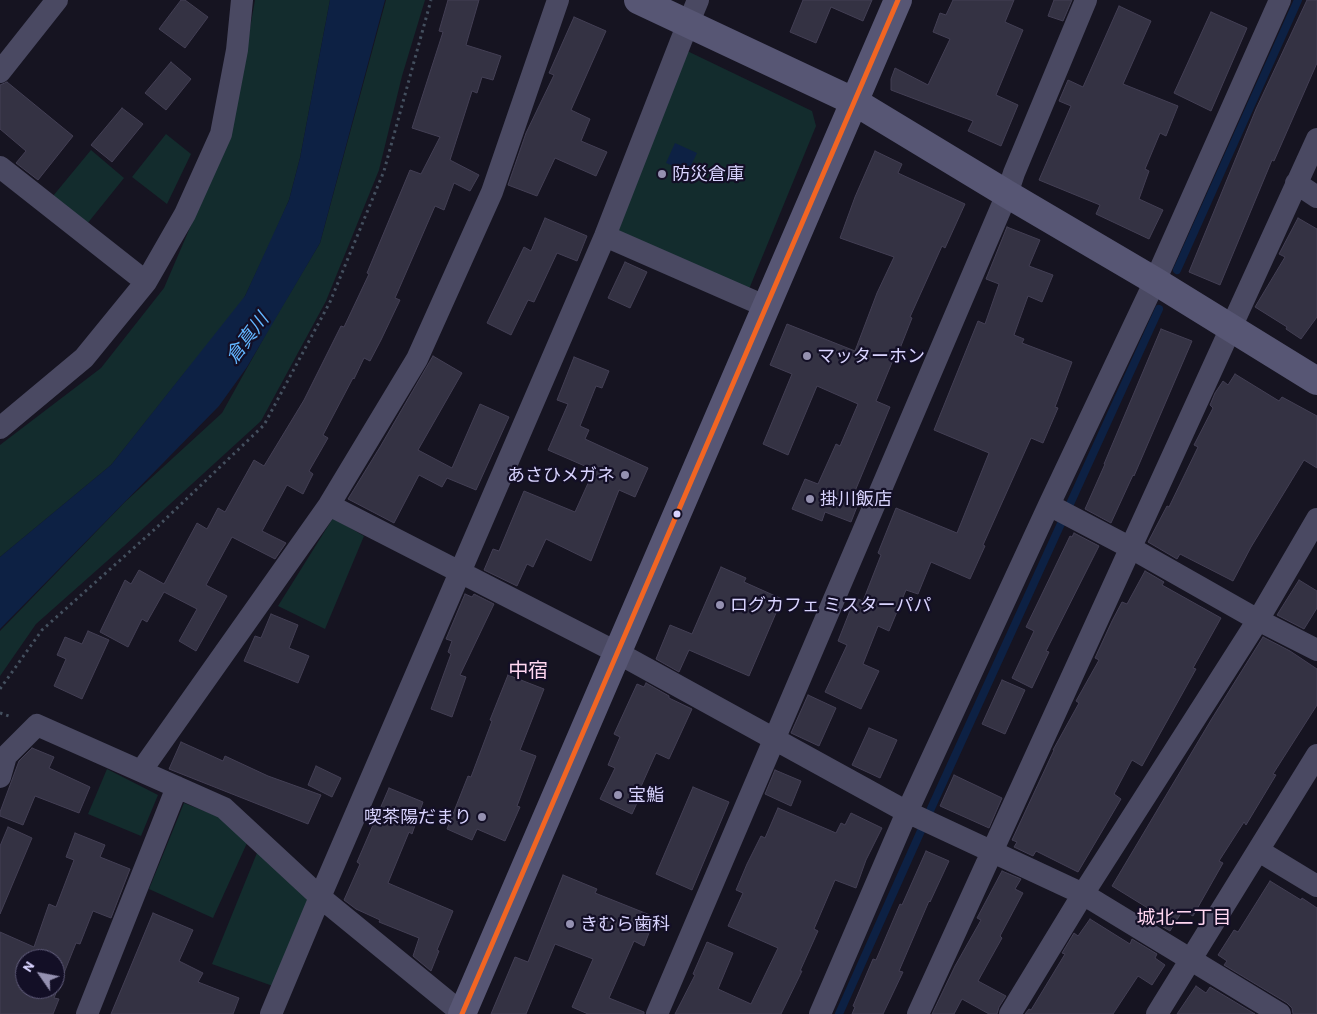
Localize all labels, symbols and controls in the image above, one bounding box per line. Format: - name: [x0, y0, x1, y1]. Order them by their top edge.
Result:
- place label: 防災倉庫: [672, 163, 744, 185]
- marker: 防災倉庫: [656, 168, 668, 180]
- water label: 倉真川: [221, 308, 273, 368]
- place label: マッターホン: [817, 345, 925, 367]
- marker: マッターホン: [801, 350, 813, 362]
- place label: あさひメガネ: [507, 464, 615, 486]
- marker: あさひメガネ: [619, 469, 631, 481]
- place label: 掛川飯店: [820, 488, 892, 510]
- marker: 掛川飯店: [804, 493, 816, 505]
- unlabelled marker: [672, 509, 682, 519]
- place label: ログカフェ ミスターパパ: [730, 594, 932, 616]
- marker: ログカフェ ミスターパパ: [714, 599, 726, 611]
- district label: 中宿: [508, 658, 548, 682]
- place label: 宝鮨: [628, 784, 664, 806]
- marker: 宝鮨: [612, 789, 624, 801]
- place label: 喫茶陽だまり: [364, 806, 472, 828]
- marker: 喫茶陽だまり: [476, 811, 488, 823]
- district label: 城北二丁目: [1137, 907, 1231, 929]
- place label: きむら歯科: [580, 913, 670, 935]
- marker: きむら歯科: [564, 918, 576, 930]
- north arrow: [15, 949, 65, 999]
- text: N: [18, 958, 38, 975]

